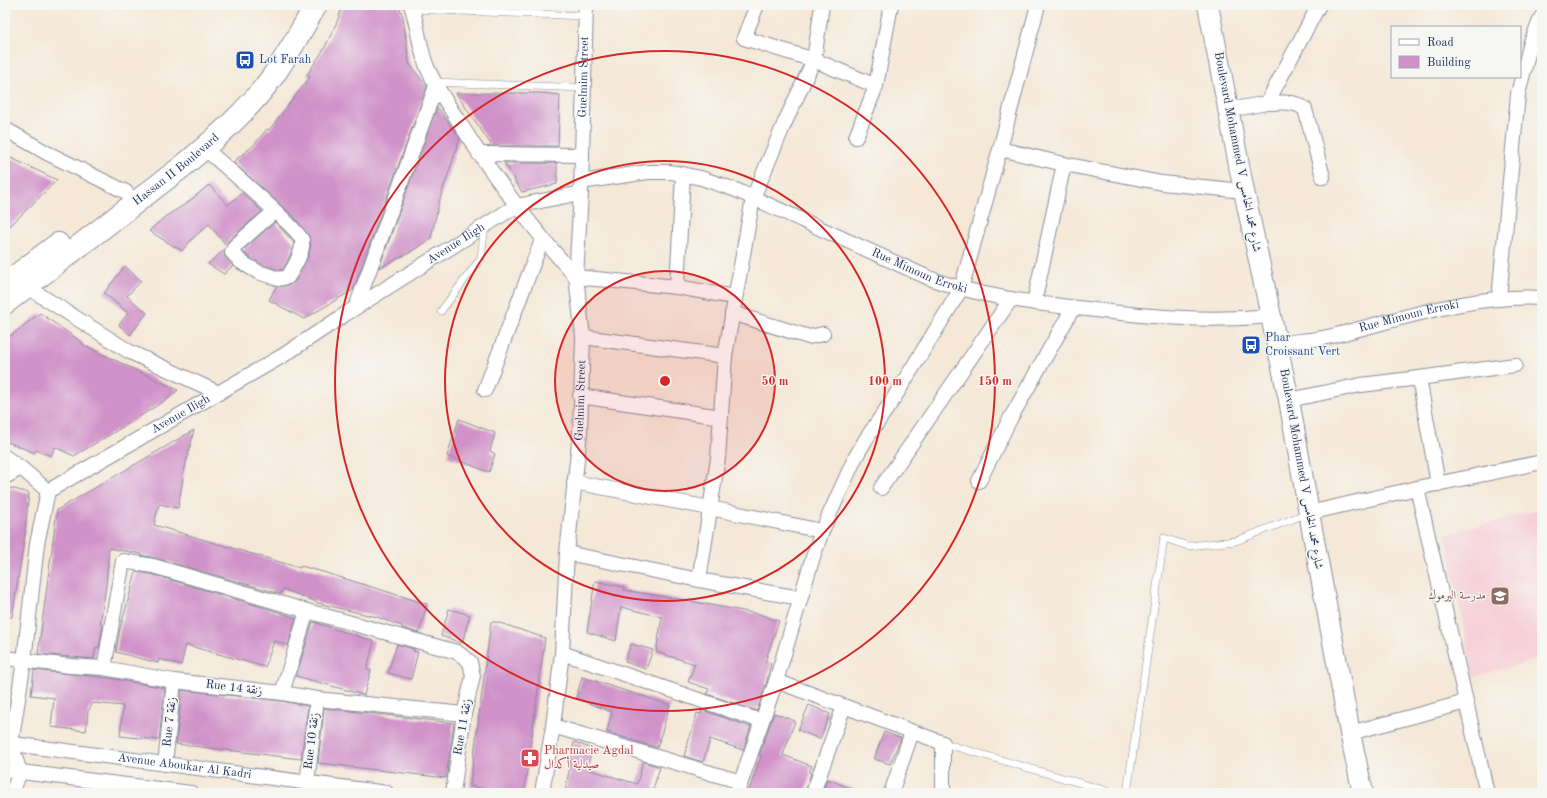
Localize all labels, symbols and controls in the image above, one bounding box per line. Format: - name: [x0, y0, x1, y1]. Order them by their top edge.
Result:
- legend: [1391, 26, 1521, 78]
- street label: Guelmim Street: [577, 36, 591, 118]
- text: Road: [1427, 37, 1454, 49]
- bus stop icon: Lot Farah: [234, 49, 256, 71]
- street label: Boulevard Mohammed V شارع محمد الخامس: [1208, 51, 1262, 254]
- place label: Lot Farah: [259, 54, 312, 66]
- text: Building: [1427, 57, 1471, 69]
- street label: Hassan II Boulevard: [131, 132, 222, 208]
- street label: Avenue Iligh: [425, 221, 488, 267]
- street label: Rue Mimoun Erroki: [869, 247, 969, 296]
- street label: Rue Mimoun Erroki: [1358, 298, 1460, 335]
- place label: Phar Croissant Vert: [1265, 332, 1340, 358]
- bus stop icon: Phar Croissant Vert: [1240, 334, 1262, 356]
- street label: Guelmim Street: [573, 359, 588, 442]
- street label: Boulevard Mohammed V شارع محمد الخامس: [1273, 368, 1325, 571]
- centre of rings: [658, 374, 672, 388]
- text: 50 m: [762, 375, 789, 388]
- text: 150 m: [978, 375, 1012, 388]
- text: 100 m: [868, 376, 902, 388]
- street label: Avenue Iligh: [149, 393, 213, 436]
- school or university icon: مدرسة اليرموك: [1489, 585, 1511, 607]
- place label: مدرسة اليرموك: [1428, 589, 1486, 603]
- street label: Rue 14 زنقة: [205, 679, 263, 697]
- street label: Rue 7 زنقة: [161, 696, 179, 748]
- street label: Rue 11 زنقة: [452, 698, 474, 756]
- street label: Rue 10 زنقة: [303, 712, 321, 770]
- place label: Pharmacie Agdal صيدلية أكدال: [544, 745, 633, 771]
- pharmacy icon: Pharmacie Agdal صيدلية أكدال: [519, 747, 541, 769]
- street label: Avenue Aboukar Al Kadri: [117, 752, 252, 781]

